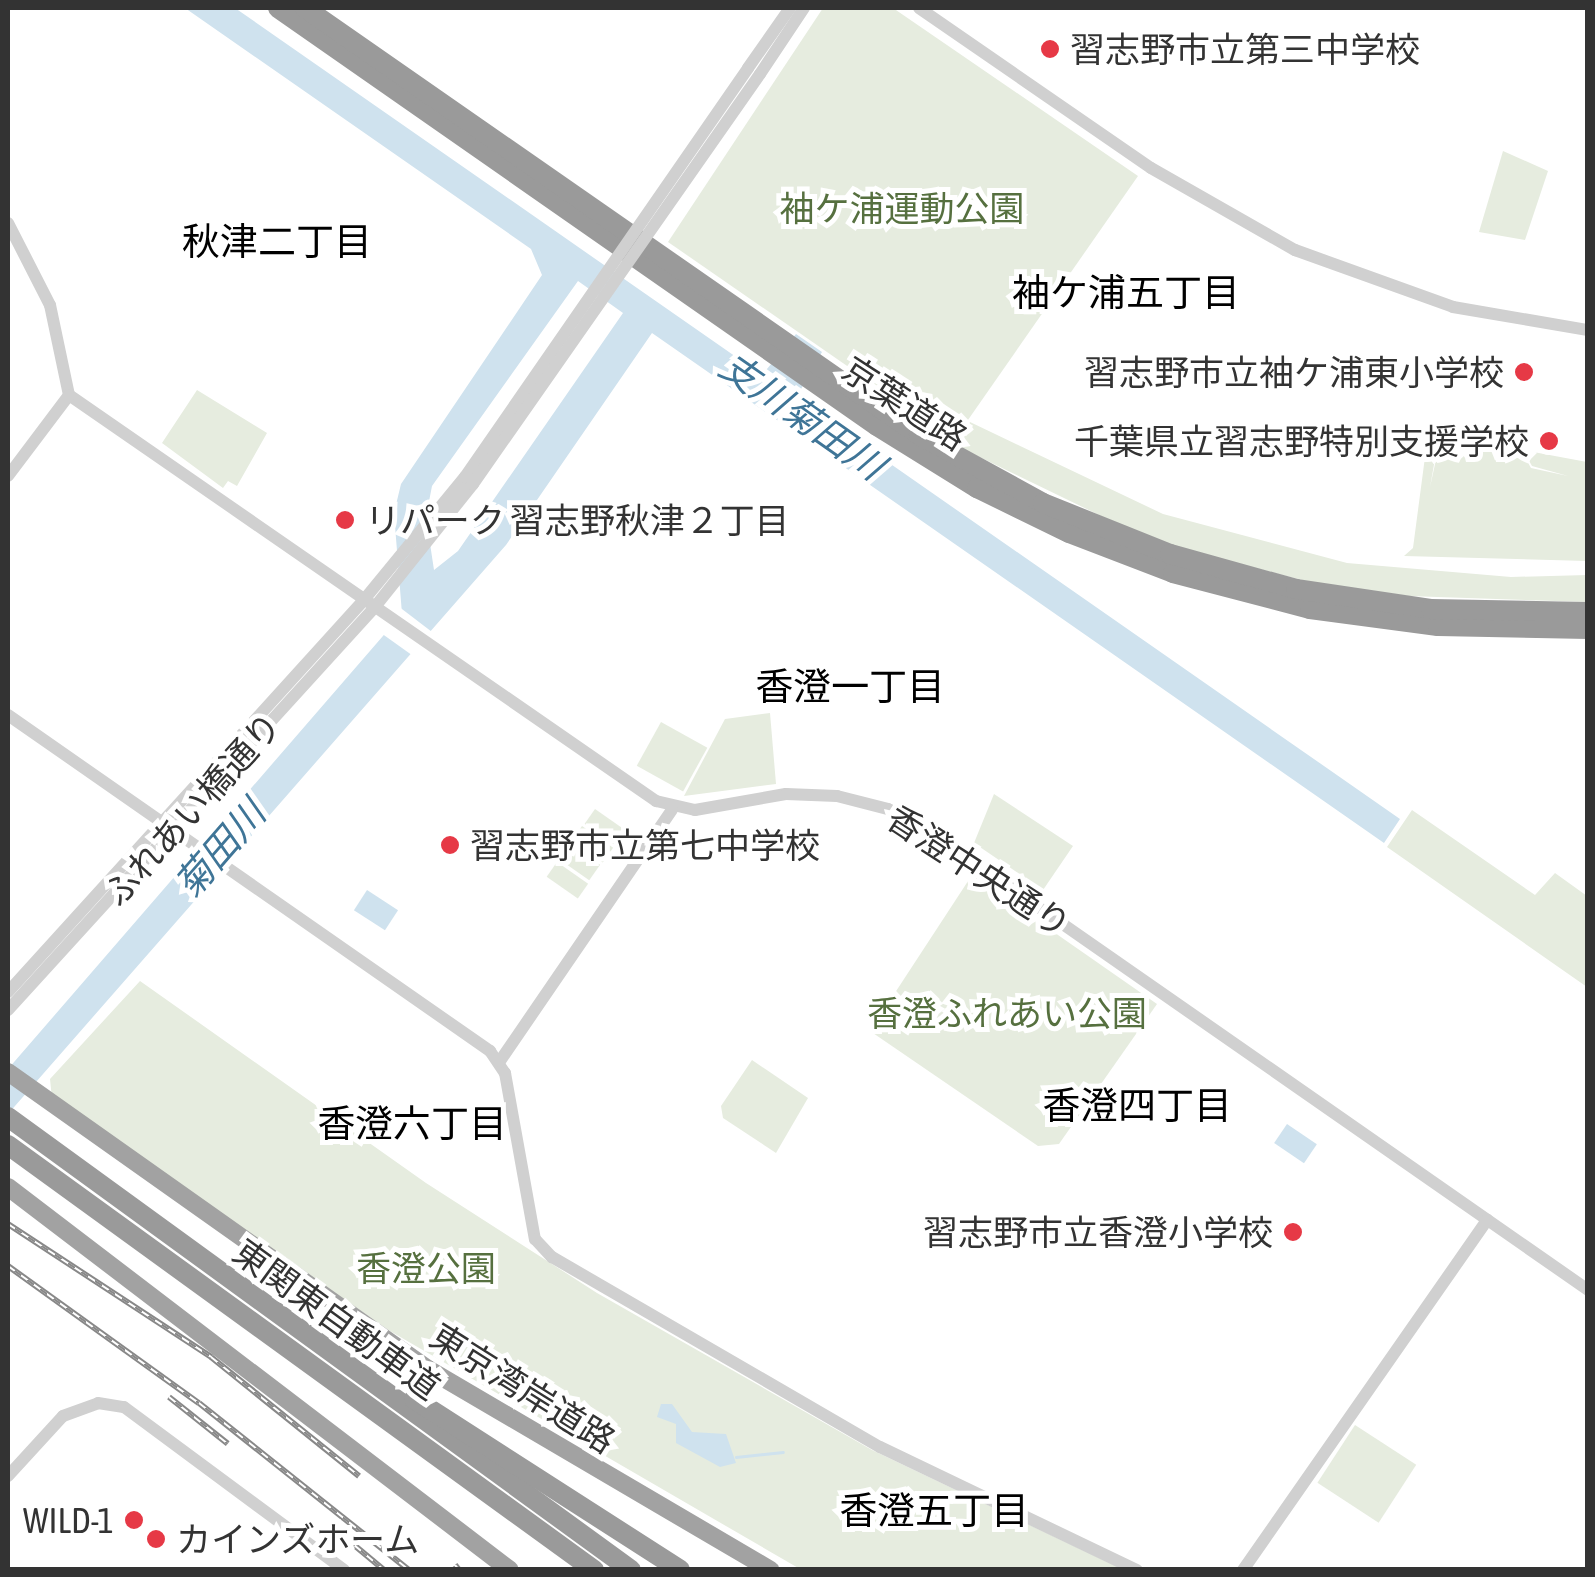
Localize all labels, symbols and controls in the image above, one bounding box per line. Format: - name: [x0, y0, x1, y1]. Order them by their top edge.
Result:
- place label: 習志野市立第三中学校: [1070, 28, 1420, 70]
- marker: 習志野市立第三中学校: [1039, 38, 1061, 60]
- park label: 袖ケ浦運動公園: [780, 187, 1024, 229]
- district label: 秋津二丁目: [182, 219, 372, 265]
- district label: 袖ケ浦五丁目: [1012, 270, 1240, 316]
- water label: 支川菊田川: [711, 343, 893, 489]
- street label: 京葉道路: [835, 347, 975, 459]
- place label: 習志野市立袖ケ浦東小学校: [1084, 351, 1504, 393]
- marker: 習志野市立袖ケ浦東小学校: [1513, 361, 1535, 383]
- place label: 千葉県立習志野特別支援学校: [1074, 420, 1529, 462]
- marker: 千葉県立習志野特別支援学校: [1538, 430, 1560, 452]
- place label: リパーク 習志野秋津２丁目: [365, 499, 790, 541]
- marker: リパーク 習志野秋津２丁目: [334, 509, 356, 531]
- district label: 香澄一丁目: [755, 664, 945, 710]
- street label: ふれあい橋通り: [94, 704, 290, 914]
- water label: 菊田川: [165, 791, 275, 907]
- street label: 香澄中央通り: [880, 796, 1078, 946]
- place label: 習志野市立第七中学校: [470, 824, 820, 866]
- marker: 習志野市立第七中学校: [439, 834, 461, 856]
- park label: 香澄ふれあい公園: [867, 992, 1147, 1034]
- district label: 香澄四丁目: [1042, 1083, 1232, 1129]
- district label: 香澄六丁目: [317, 1101, 507, 1147]
- place label: 習志野市立香澄小学校: [923, 1211, 1273, 1253]
- marker: 習志野市立香澄小学校: [1282, 1221, 1304, 1243]
- street label: 東関東自動車道: [226, 1230, 448, 1408]
- park label: 香澄公園: [356, 1247, 496, 1289]
- street label: 東京湾岸道路: [423, 1315, 623, 1461]
- district label: 香澄五丁目: [839, 1488, 1029, 1534]
- place label: WILD-1: [23, 1499, 114, 1541]
- marker: WILD-1: [123, 1509, 145, 1531]
- place label: カインズホーム: [176, 1518, 421, 1560]
- marker: カインズホーム: [145, 1528, 167, 1550]

